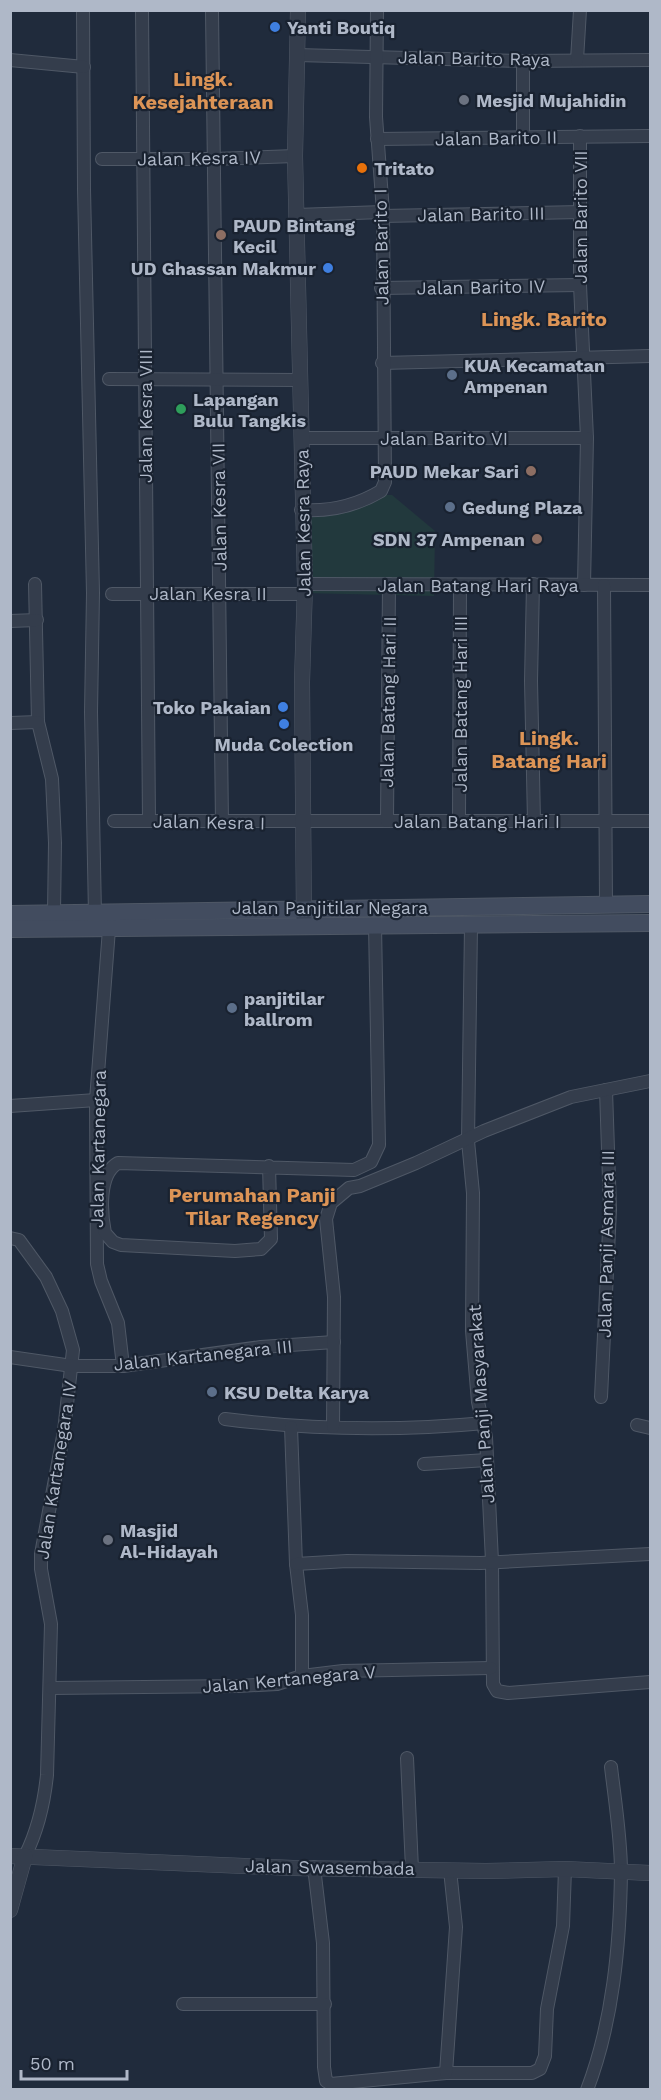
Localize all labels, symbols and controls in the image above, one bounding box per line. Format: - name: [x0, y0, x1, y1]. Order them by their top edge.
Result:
- place label: Yanti Boutiq: [287, 17, 395, 38]
- marker: Yanti Boutiq: [268, 20, 282, 34]
- street label: Jalan Barito Raya: [398, 46, 550, 70]
- district label: Lingk. Kesejahteraan: [132, 67, 274, 114]
- place label: Mesjid Mujahidin: [476, 90, 626, 111]
- marker: Mesjid Mujahidin: [457, 93, 471, 107]
- street label: Jalan Barito II: [435, 126, 557, 150]
- street label: Jalan Kesra IV: [137, 146, 261, 170]
- street label: Jalan Barito VII: [570, 150, 591, 284]
- place label: Tritato: [374, 158, 435, 179]
- marker: Tritato: [355, 161, 369, 175]
- street label: Jalan Barito I: [369, 188, 393, 306]
- street label: Jalan Barito III: [417, 202, 545, 226]
- place label: PAUD Bintang Kecil: [233, 215, 356, 257]
- marker: PAUD Bintang Kecil: [214, 228, 228, 242]
- place label: UD Ghassan Makmur: [131, 258, 316, 279]
- marker: UD Ghassan Makmur: [321, 261, 335, 275]
- street label: Jalan Barito IV: [417, 275, 546, 299]
- district label: Lingk. Barito: [481, 307, 607, 331]
- street label: Jalan Kesra VIII: [135, 349, 156, 483]
- place label: KUA Kecamatan Ampenan: [464, 355, 605, 397]
- marker: KUA Kecamatan Ampenan: [445, 368, 459, 382]
- place label: Lapangan Bulu Tangkis: [193, 389, 307, 431]
- marker: Lapangan Bulu Tangkis: [174, 402, 188, 416]
- street label: Jalan Barito VI: [380, 428, 508, 449]
- street label: Jalan Kesra VII: [207, 442, 231, 572]
- street label: Jalan Kesra Raya: [291, 449, 315, 597]
- place label: PAUD Mekar Sari: [370, 461, 519, 482]
- marker: PAUD Mekar Sari: [524, 464, 538, 478]
- place label: Gedung Plaza: [462, 497, 583, 518]
- marker: Gedung Plaza: [443, 500, 457, 514]
- place label: SDN 37 Ampenan: [373, 529, 525, 550]
- marker: SDN 37 Ampenan: [530, 532, 544, 546]
- street label: Jalan Batang Hari Raya: [377, 575, 579, 596]
- street label: Jalan Kesra II: [149, 583, 267, 604]
- street label: Jalan Batang Hari II: [376, 616, 400, 788]
- street label: Jalan Batang Hari III: [450, 616, 471, 792]
- place label: Toko Pakaian: [153, 697, 271, 718]
- marker: Toko Pakaian: [276, 700, 290, 714]
- marker: Muda Colection: [277, 717, 291, 731]
- district label: Lingk. Batang Hari: [491, 726, 607, 773]
- place label: Muda Colection: [215, 734, 353, 755]
- street label: Jalan Kesra I: [153, 811, 265, 833]
- street label: Jalan Batang Hari I: [394, 811, 560, 832]
- street label: Jalan Panjitilar Negara: [232, 897, 428, 918]
- place label: panjitilar ballrom: [244, 988, 325, 1030]
- marker: panjitilar ballrom: [225, 1001, 239, 1015]
- street label: Jalan Kartanegara: [86, 1070, 110, 1228]
- street label: Jalan Panji Asmara III: [594, 1150, 618, 1338]
- district label: Perumahan Panji Tilar Regency: [168, 1183, 336, 1230]
- street label: Jalan Panji Masyarakat: [464, 1303, 498, 1504]
- street label: Jalan Kartanegara III: [113, 1335, 293, 1375]
- street label: Jalan Kartanegara IV: [32, 1379, 81, 1561]
- place label: KSU Delta Karya: [224, 1382, 369, 1403]
- marker: KSU Delta Karya: [205, 1385, 219, 1399]
- place label: Masjid Al-Hidayah: [120, 1520, 218, 1562]
- marker: Masjid Al-Hidayah: [101, 1533, 115, 1547]
- street label: Jalan Kertanegara V: [201, 1661, 377, 1697]
- street label: Jalan Swasembada: [245, 1855, 415, 1879]
- scale bar: [21, 2043, 128, 2081]
- text: 50 m: [30, 2053, 75, 2074]

